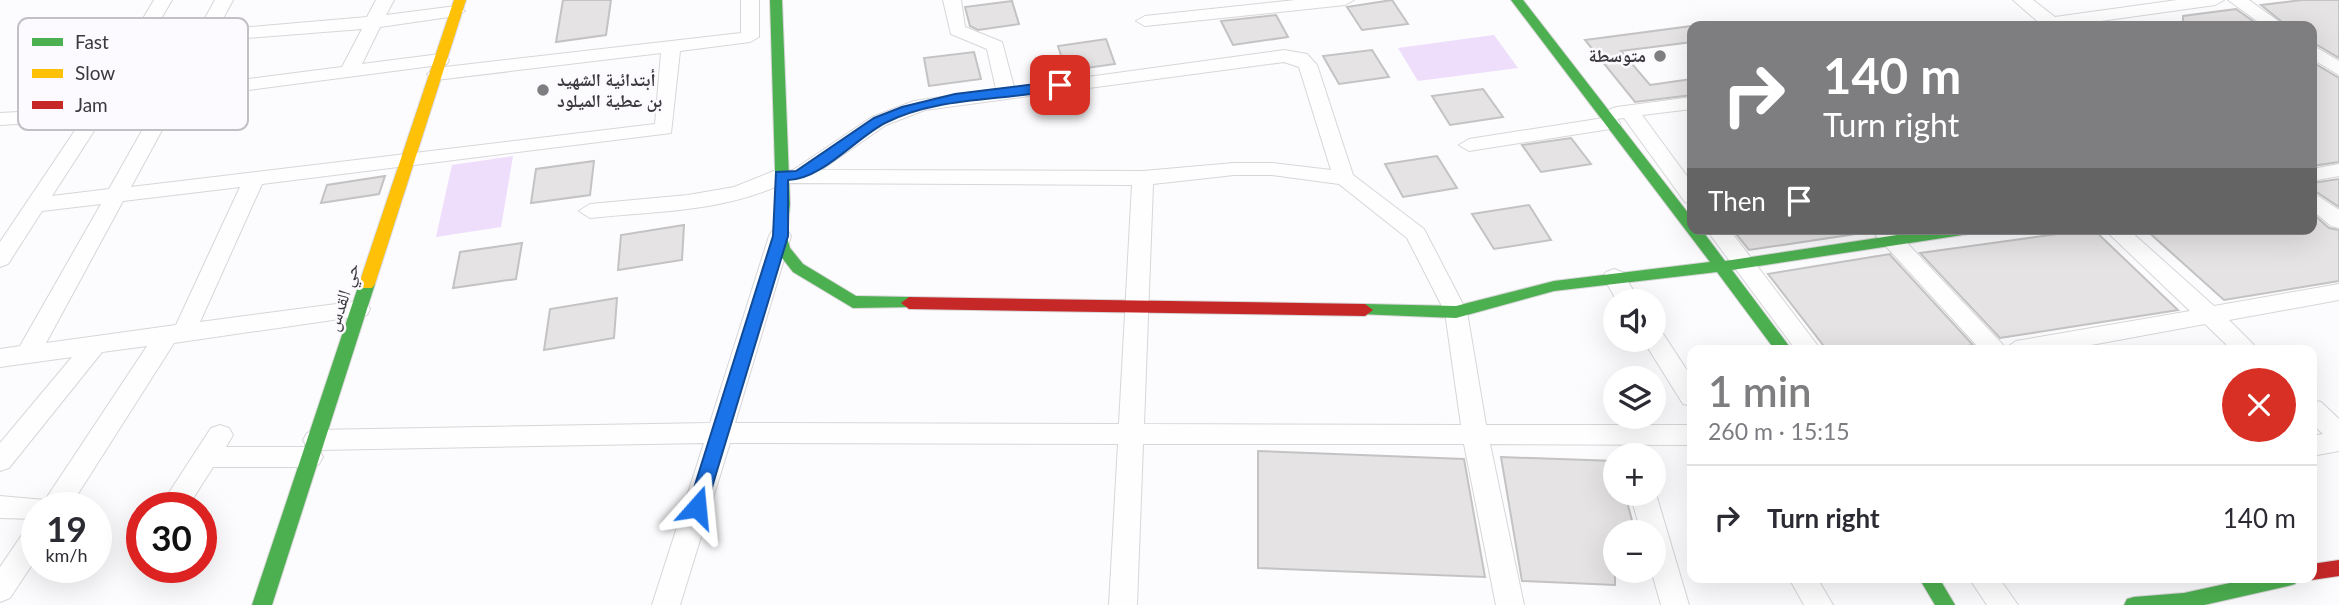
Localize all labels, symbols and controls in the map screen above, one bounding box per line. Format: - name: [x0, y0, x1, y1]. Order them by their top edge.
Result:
- legend: [18, 18, 248, 130]
- text: Fast: [75, 30, 109, 53]
- place label: متوسطة: [1589, 44, 1646, 66]
- text: 140 m: [1823, 46, 1961, 104]
- marker: متوسطة: [1652, 48, 1668, 64]
- icon: right: [1708, 49, 1799, 140]
- pin: [1030, 55, 1090, 115]
- text: Slow: [75, 61, 115, 84]
- icon: arrive: [1041, 66, 1079, 104]
- place label: أبتدائية الشهيد بن عطية الميلود: [557, 68, 662, 112]
- marker: أبتدائية الشهيد بن عطية الميلود: [535, 82, 551, 98]
- text: Jam: [75, 93, 108, 116]
- text: Turn right: [1823, 105, 1959, 144]
- icon: arrive: [1780, 182, 1818, 220]
- text: Then: [1708, 185, 1766, 217]
- street label: حي القدس: [321, 260, 368, 335]
- map controls: [1603, 289, 1666, 583]
- button: sound: [1603, 289, 1666, 352]
- button: layers: [1603, 366, 1666, 429]
- text: 1 min: [1708, 366, 1812, 416]
- button: close: [2222, 368, 2296, 442]
- text: 260 m · 15:15: [1708, 417, 1850, 445]
- button: +: [1603, 443, 1666, 506]
- position arrow: [660, 470, 734, 544]
- speed limit sign: 30: [126, 492, 217, 583]
- icon: right: [1708, 499, 1746, 537]
- text: Turn right: [1767, 502, 1880, 534]
- text: 140 m: [2223, 502, 2296, 534]
- text: 19: [46, 507, 87, 549]
- button: −: [1603, 520, 1666, 583]
- text: km/h: [45, 544, 88, 566]

